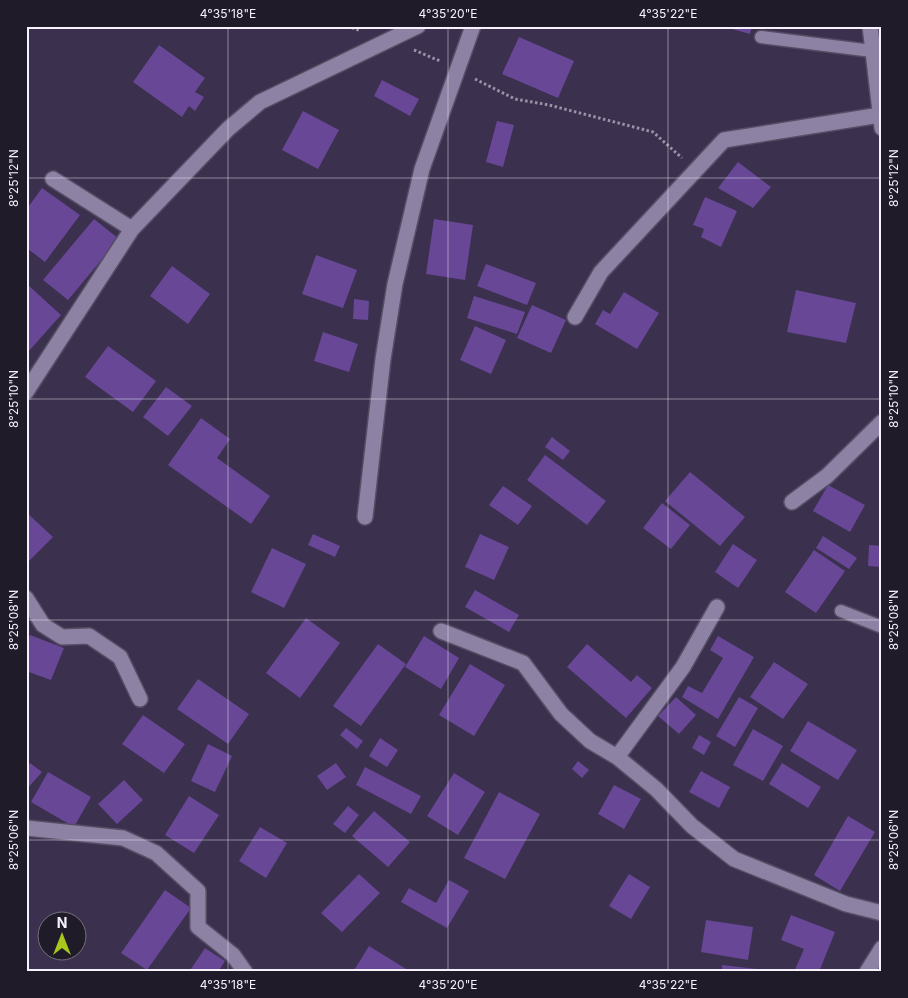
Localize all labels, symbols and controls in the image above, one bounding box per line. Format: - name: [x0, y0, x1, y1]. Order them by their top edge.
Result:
- text: 4°35'18"E: [200, 6, 256, 21]
- text: 4°35'20"E: [419, 6, 477, 21]
- text: 4°35'22"E: [639, 6, 697, 21]
- text: 8°25'12"N: [6, 149, 21, 207]
- text: 8°25'12"N: [886, 149, 901, 207]
- text: 8°25'10"N: [6, 370, 21, 428]
- text: 8°25'10"N: [886, 370, 901, 428]
- text: 8°25'08"N: [6, 590, 21, 650]
- text: 8°25'08"N: [886, 590, 901, 650]
- text: 8°25'06"N: [6, 810, 21, 870]
- text: 8°25'06"N: [886, 810, 901, 870]
- north arrow: [38, 910, 88, 960]
- text: N: [57, 914, 67, 931]
- text: 4°35'18"E: [200, 977, 256, 992]
- text: 4°35'20"E: [419, 977, 477, 992]
- text: 4°35'22"E: [639, 977, 697, 992]

